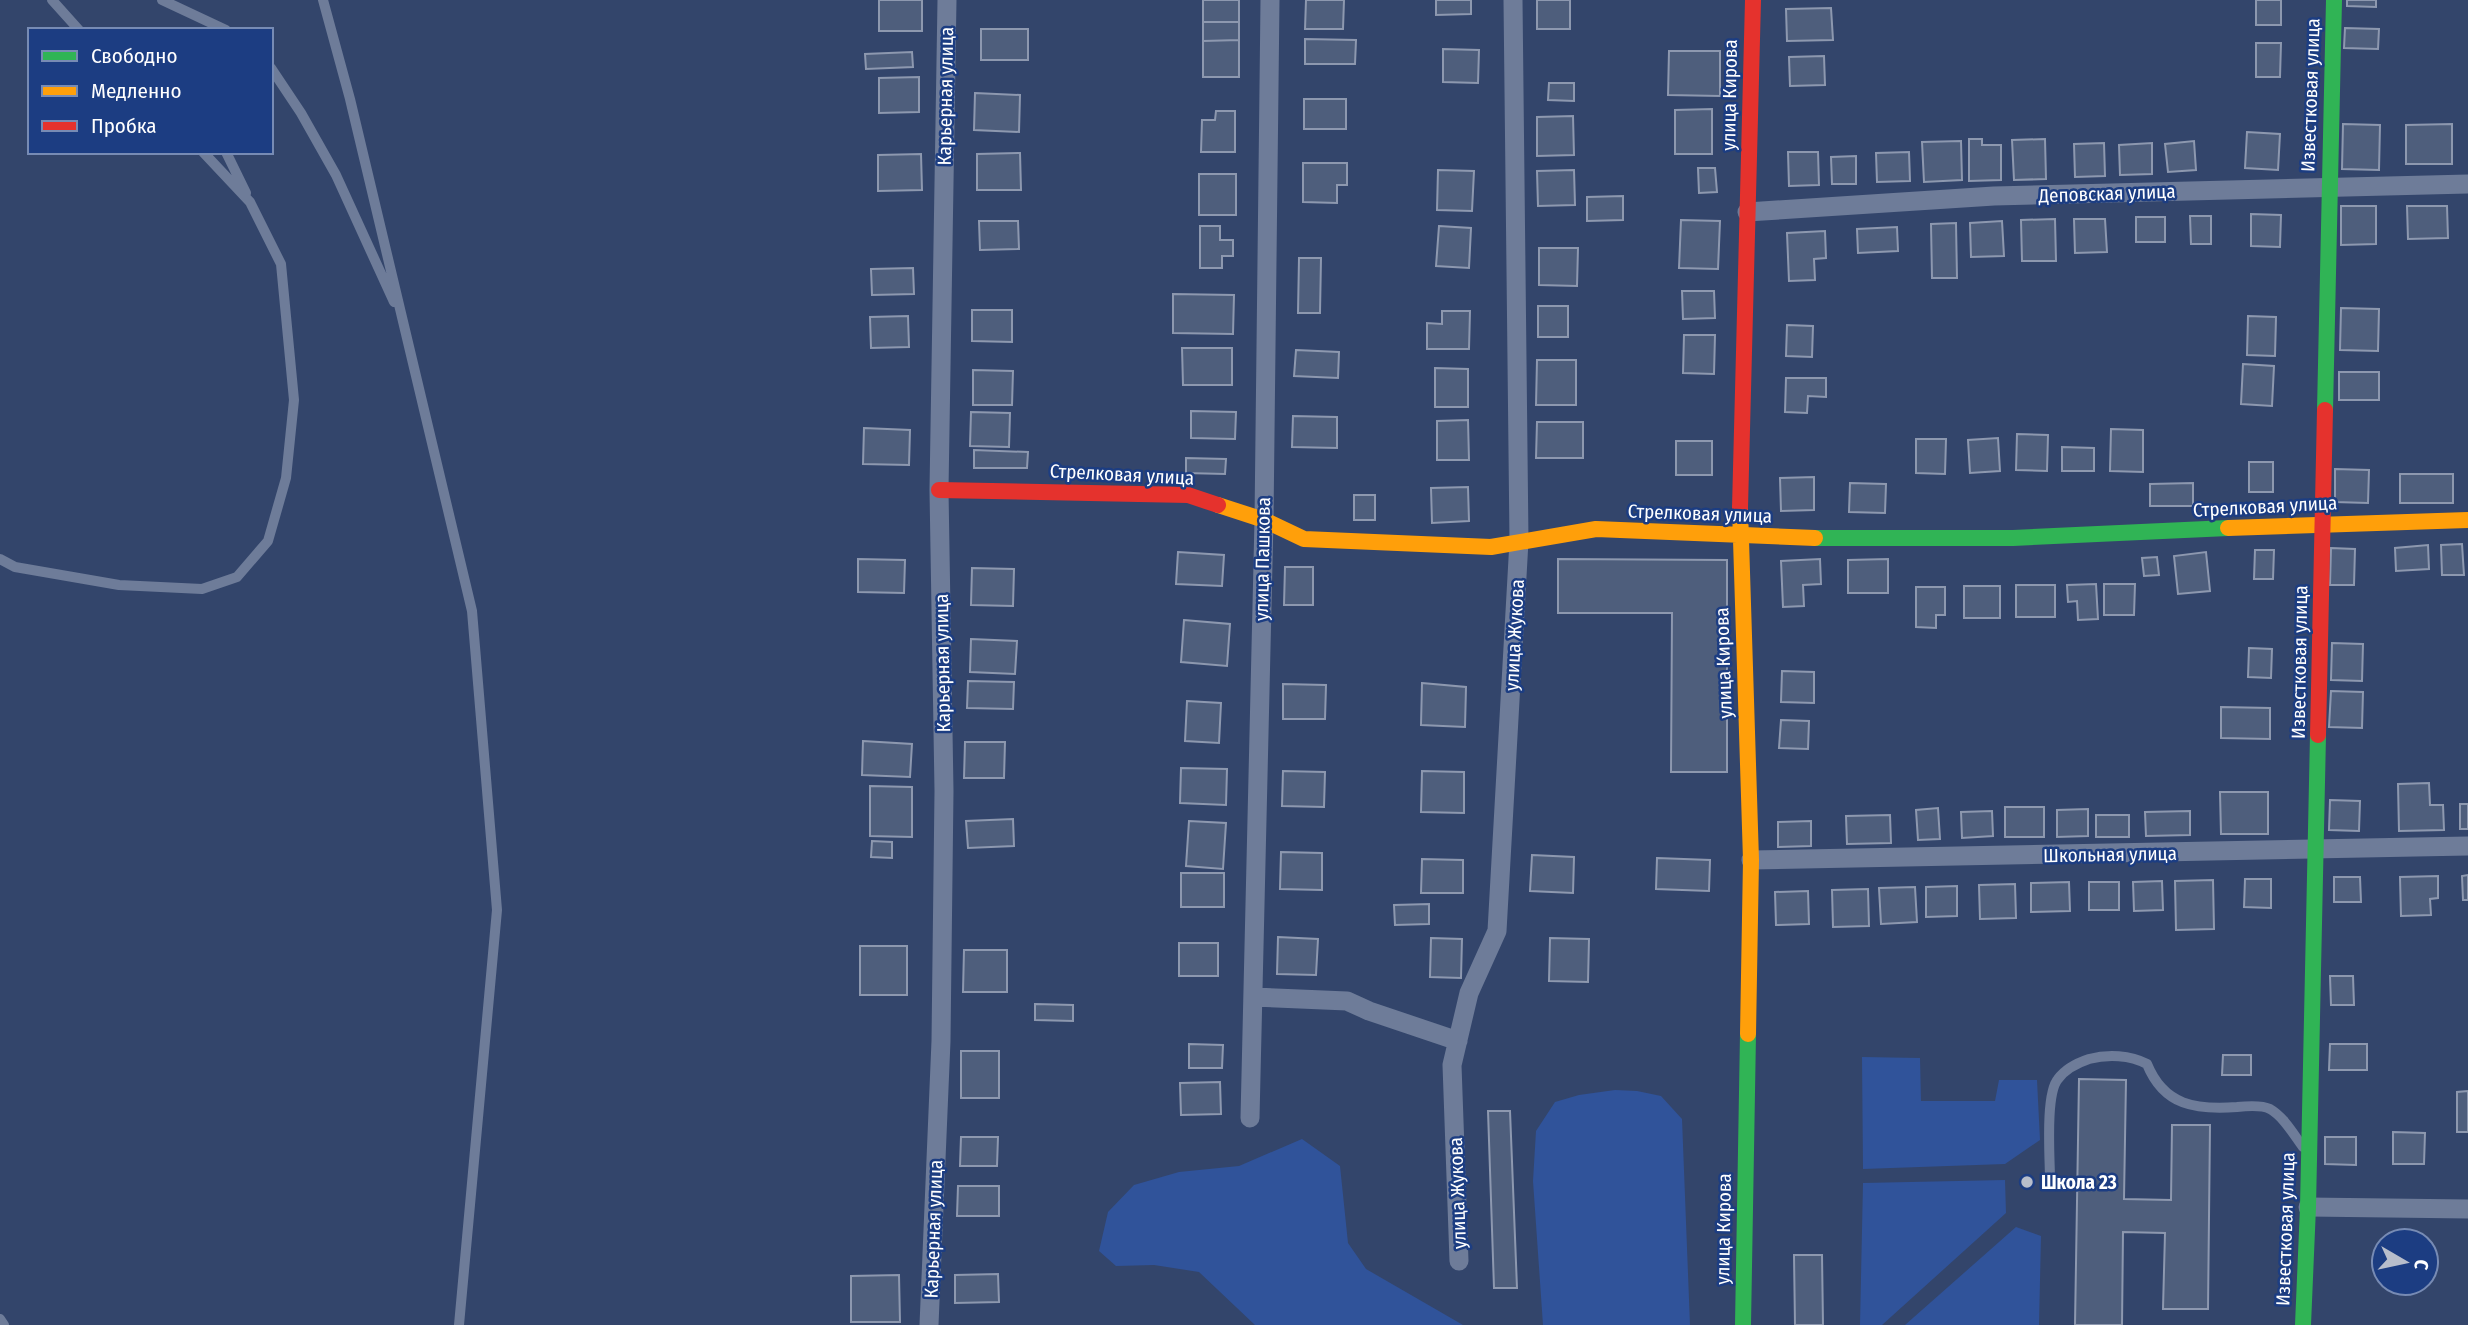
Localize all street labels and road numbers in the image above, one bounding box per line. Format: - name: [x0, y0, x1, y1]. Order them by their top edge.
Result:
- street label: Известковая улица: [2296, 18, 2325, 172]
- street label: Карьерная улица: [933, 26, 958, 166]
- street label: улица Кирова: [1717, 39, 1742, 151]
- street label: Деповская улица: [2037, 180, 2176, 207]
- street label: Стрелковая улица: [1049, 459, 1195, 490]
- street label: Стрелковая улица: [2192, 491, 2338, 522]
- street label: улица Пашкова: [1250, 497, 1275, 621]
- street label: Стрелковая улица: [1627, 499, 1773, 528]
- street label: улица Жукова: [1500, 579, 1529, 691]
- street label: Известковая улица: [2287, 585, 2312, 739]
- street label: Карьерная улица: [930, 593, 955, 733]
- street label: улица Кирова: [1710, 607, 1737, 719]
- street label: Школьная улица: [2043, 842, 2177, 867]
- street label: улица Жукова: [1444, 1137, 1471, 1249]
- street label: Известковая улица: [2271, 1152, 2300, 1306]
- street label: Карьерная улица: [920, 1159, 947, 1299]
- street label: улица Кирова: [1711, 1173, 1736, 1285]

